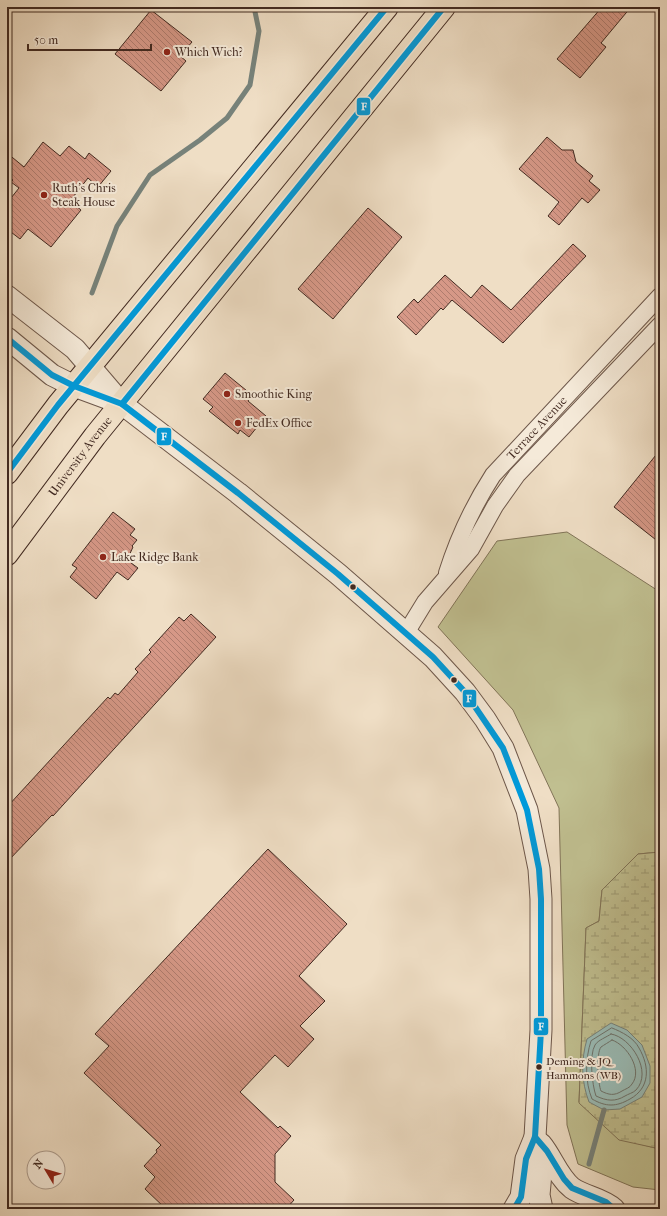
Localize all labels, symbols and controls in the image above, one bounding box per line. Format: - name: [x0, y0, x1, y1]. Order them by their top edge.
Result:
- scale bar: [28, 26, 151, 52]
- text: 50 m: [34, 33, 58, 47]
- place label: Which Wich?: [174, 45, 243, 59]
- marker: Which Wich?: [162, 47, 172, 57]
- line badge: F: [356, 97, 371, 116]
- text: F: [360, 100, 367, 113]
- place label: Ruth's Chris Steak House: [52, 181, 116, 209]
- marker: Ruth's Chris Steak House: [39, 190, 49, 200]
- place label: Smoothie King: [235, 387, 312, 401]
- marker: Smoothie King: [222, 389, 232, 399]
- street label: Terrace Avenue: [504, 393, 570, 462]
- street label: University Avenue: [46, 414, 115, 499]
- place label: FedEx Office: [246, 416, 312, 430]
- marker: FedEx Office: [233, 418, 243, 428]
- line badge: F: [156, 427, 172, 446]
- text: F: [160, 430, 167, 443]
- place label: Lake Ridge Bank: [111, 550, 199, 564]
- marker: Lake Ridge Bank: [98, 552, 108, 562]
- unlabelled marker: [348, 582, 358, 592]
- unlabelled marker: [449, 675, 459, 685]
- line badge: F: [462, 689, 477, 708]
- text: F: [465, 692, 472, 705]
- line badge: F: [533, 1017, 549, 1036]
- text: F: [537, 1020, 544, 1033]
- place label: Deming & JQ Hammons (WB): [546, 1055, 621, 1082]
- marker: Deming & JQ Hammons (WB): [534, 1062, 544, 1072]
- north arrow: [26, 1150, 66, 1190]
- text: N: [31, 1156, 47, 1171]

